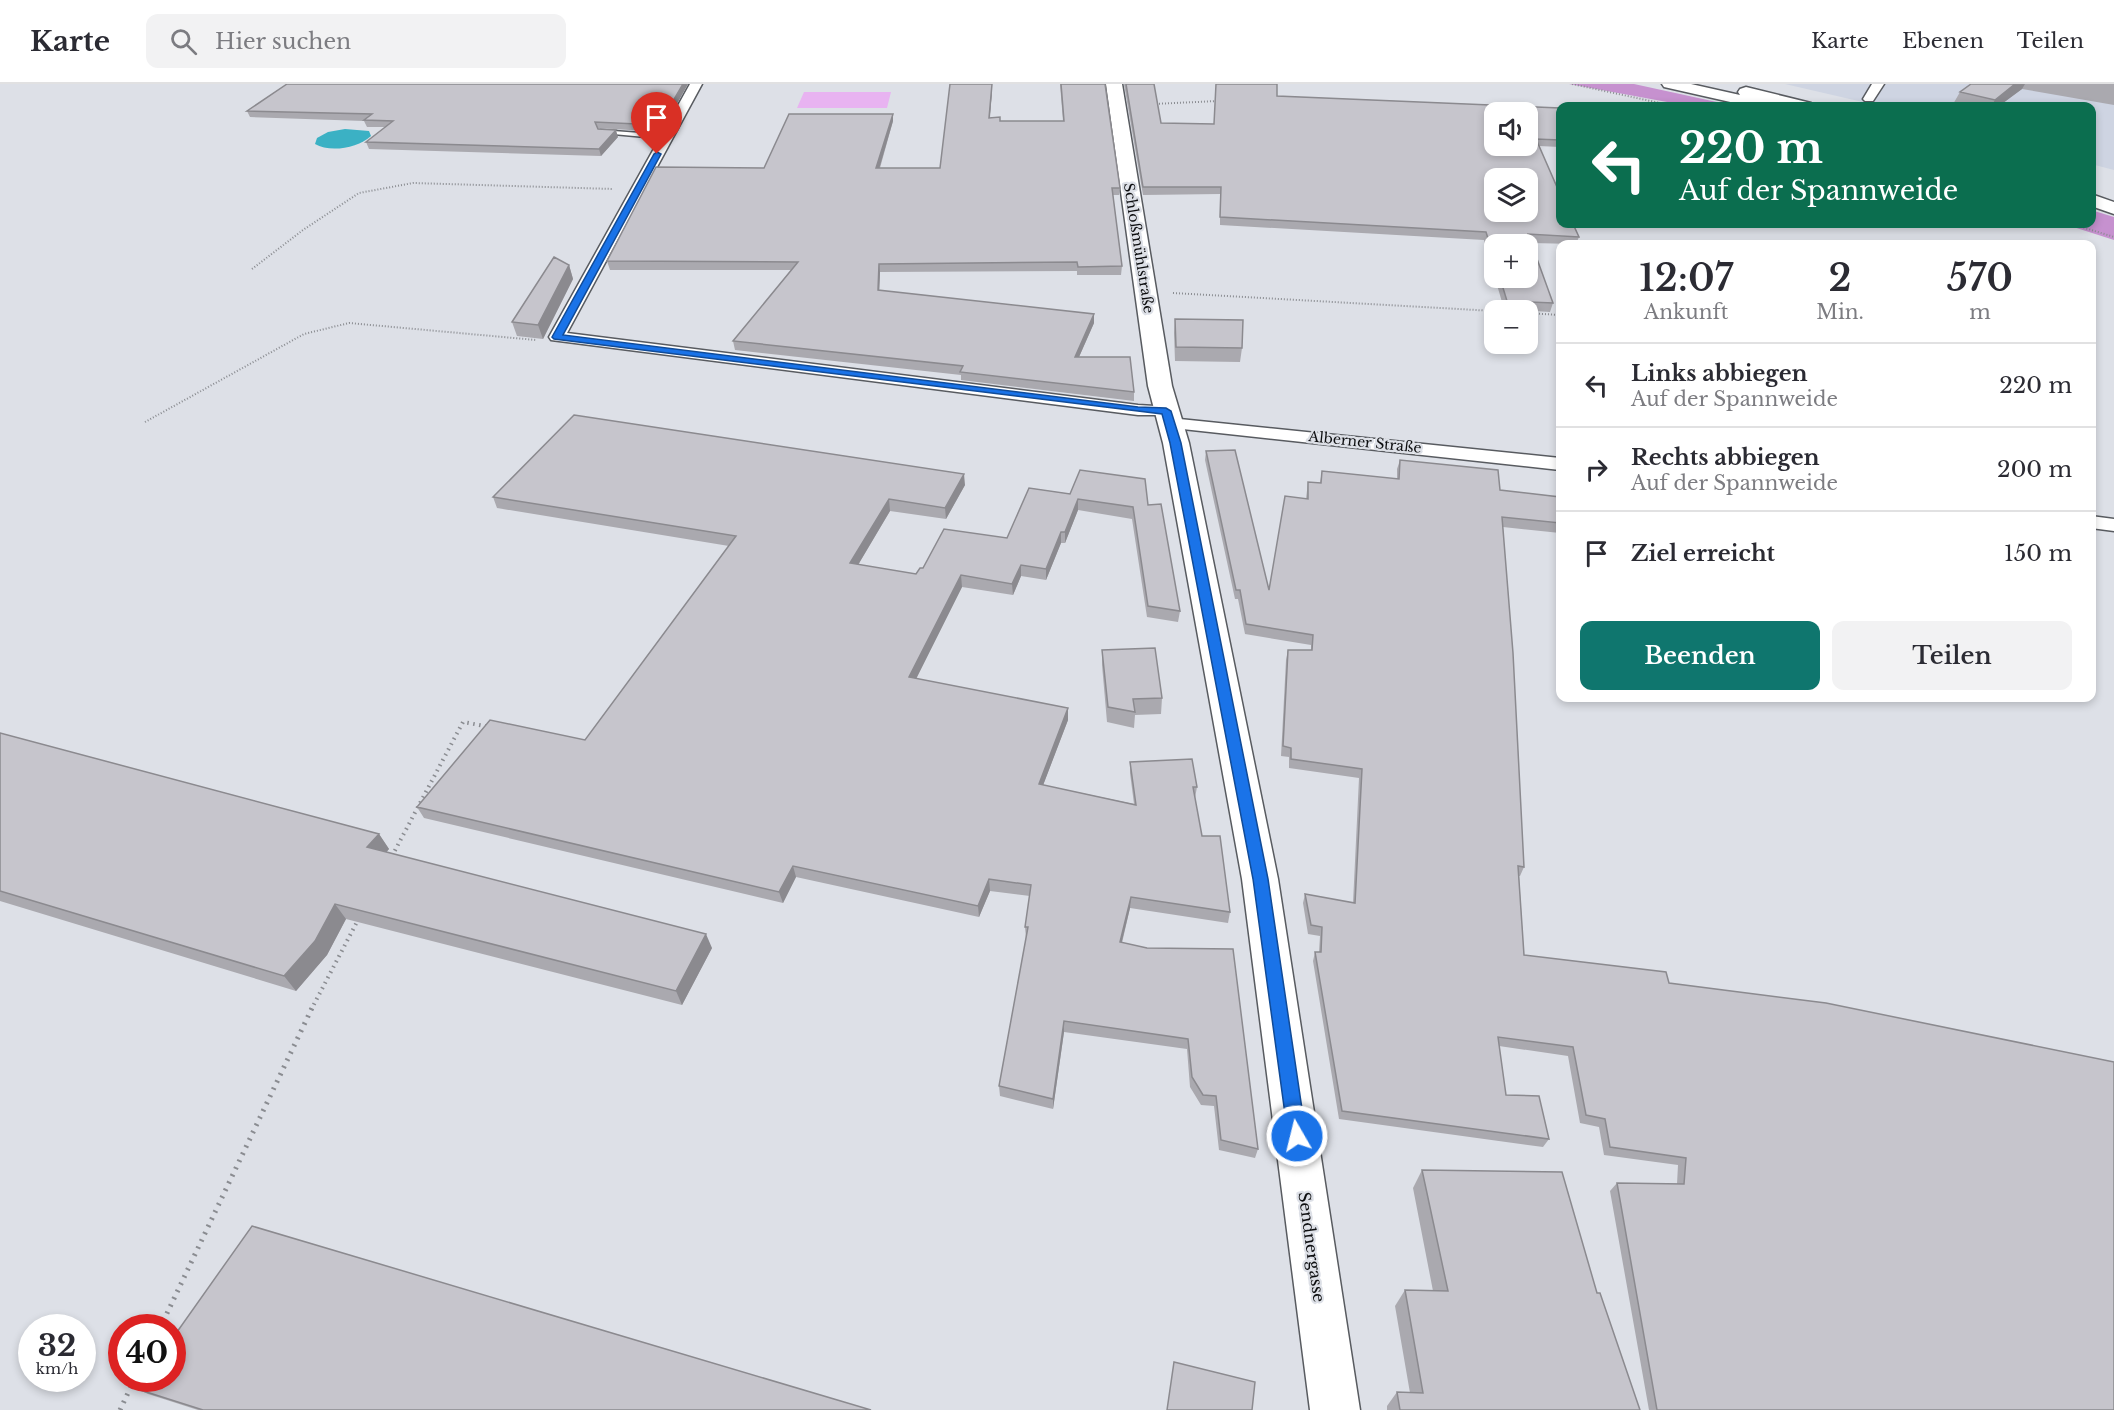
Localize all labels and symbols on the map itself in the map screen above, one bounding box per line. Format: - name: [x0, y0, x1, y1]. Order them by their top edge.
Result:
- pin: [631, 92, 682, 154]
- street label: Schloßmühlstraße: [1120, 182, 1158, 314]
- street label: Alberner Straße: [1307, 427, 1422, 457]
- position arrow: [1265, 1104, 1329, 1168]
- street label: Sendnergasse: [1294, 1191, 1330, 1303]
- speed limit sign: 40: [108, 1314, 186, 1392]

